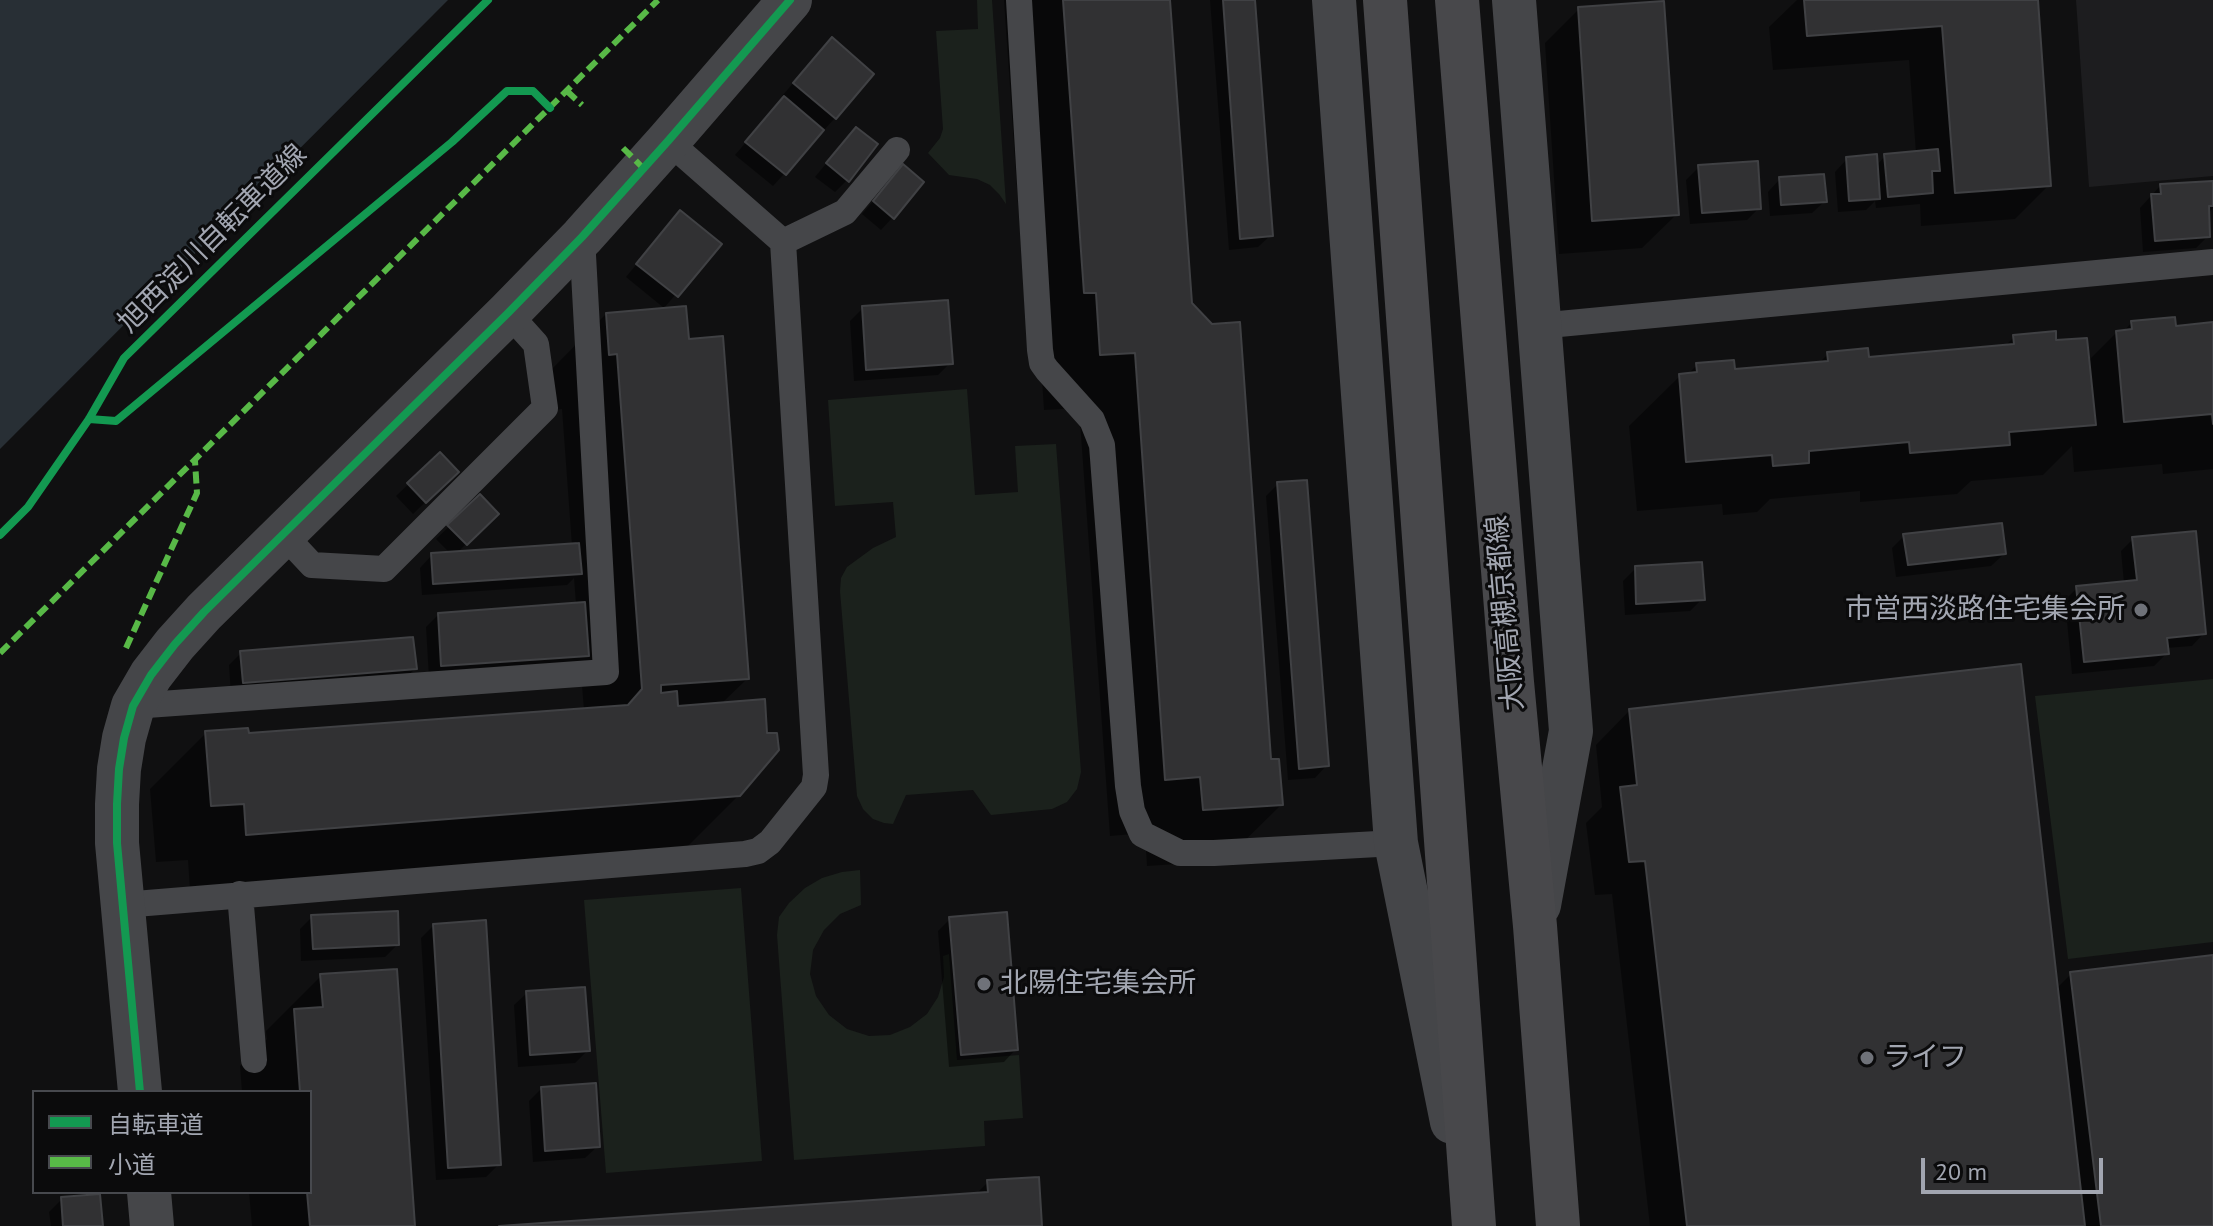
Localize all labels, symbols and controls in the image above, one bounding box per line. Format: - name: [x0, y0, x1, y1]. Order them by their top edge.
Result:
- street label: 旭西淀川自転車道線: [112, 138, 314, 340]
- street label: 大阪高槻京都線: [1481, 514, 1531, 712]
- place label: 市営西淡路住宅集会所: [1845, 593, 2125, 627]
- marker: 市営西淡路住宅集会所: [2132, 601, 2150, 619]
- place label: 北陽住宅集会所: [1000, 967, 1196, 1001]
- marker: 北陽住宅集会所: [975, 975, 993, 993]
- place label: ライフ: [1883, 1041, 1967, 1075]
- marker: ライフ: [1858, 1049, 1876, 1067]
- legend: [32, 1090, 312, 1194]
- text: 自転車道: [108, 1109, 204, 1140]
- scale bar: [1925, 1142, 2107, 1192]
- text: 小道: [108, 1149, 156, 1180]
- text: 20 m: [1935, 1156, 1987, 1187]

